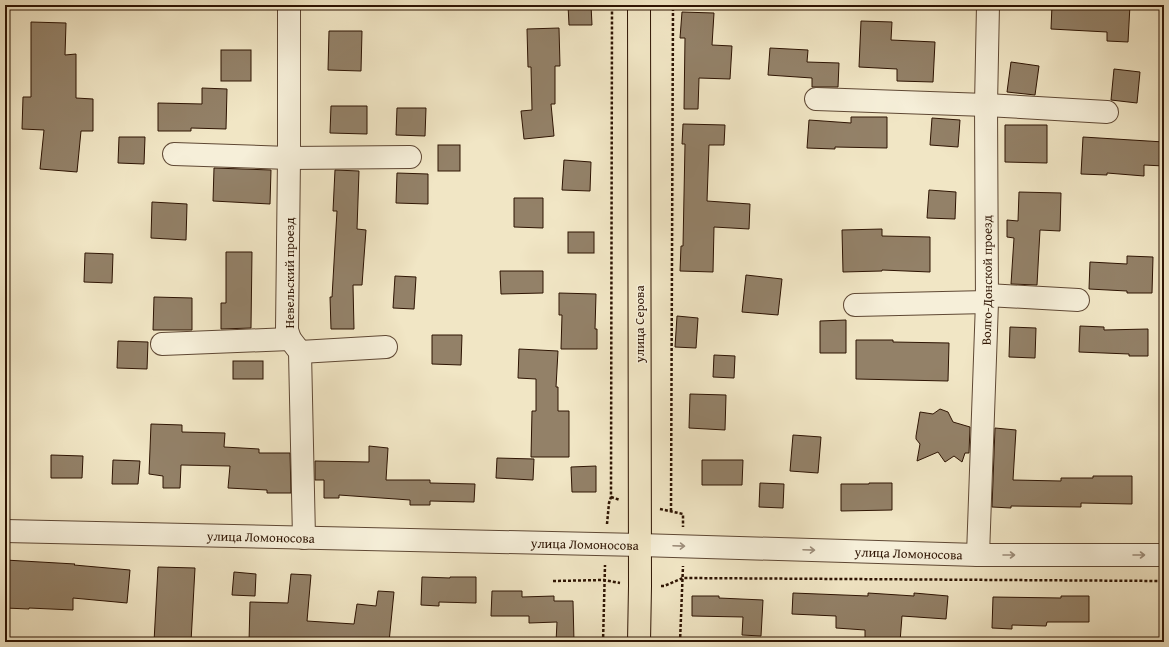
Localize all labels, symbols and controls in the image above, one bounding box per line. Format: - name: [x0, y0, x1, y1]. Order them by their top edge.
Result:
- street label: Волго-Донской проезд: [976, 215, 997, 345]
- street label: Невельский проезд: [280, 217, 299, 329]
- street label: улица Серова: [630, 285, 649, 364]
- street label: улица Ломоносова: [206, 526, 316, 548]
- street label: улица Ломоносова: [530, 534, 640, 555]
- one-way arrow: [672, 542, 685, 550]
- street label: улица Ломоносова: [853, 542, 964, 565]
- one-way arrow: [802, 546, 815, 554]
- one-way arrow: [1002, 551, 1015, 559]
- one-way arrow: [1132, 551, 1145, 559]

